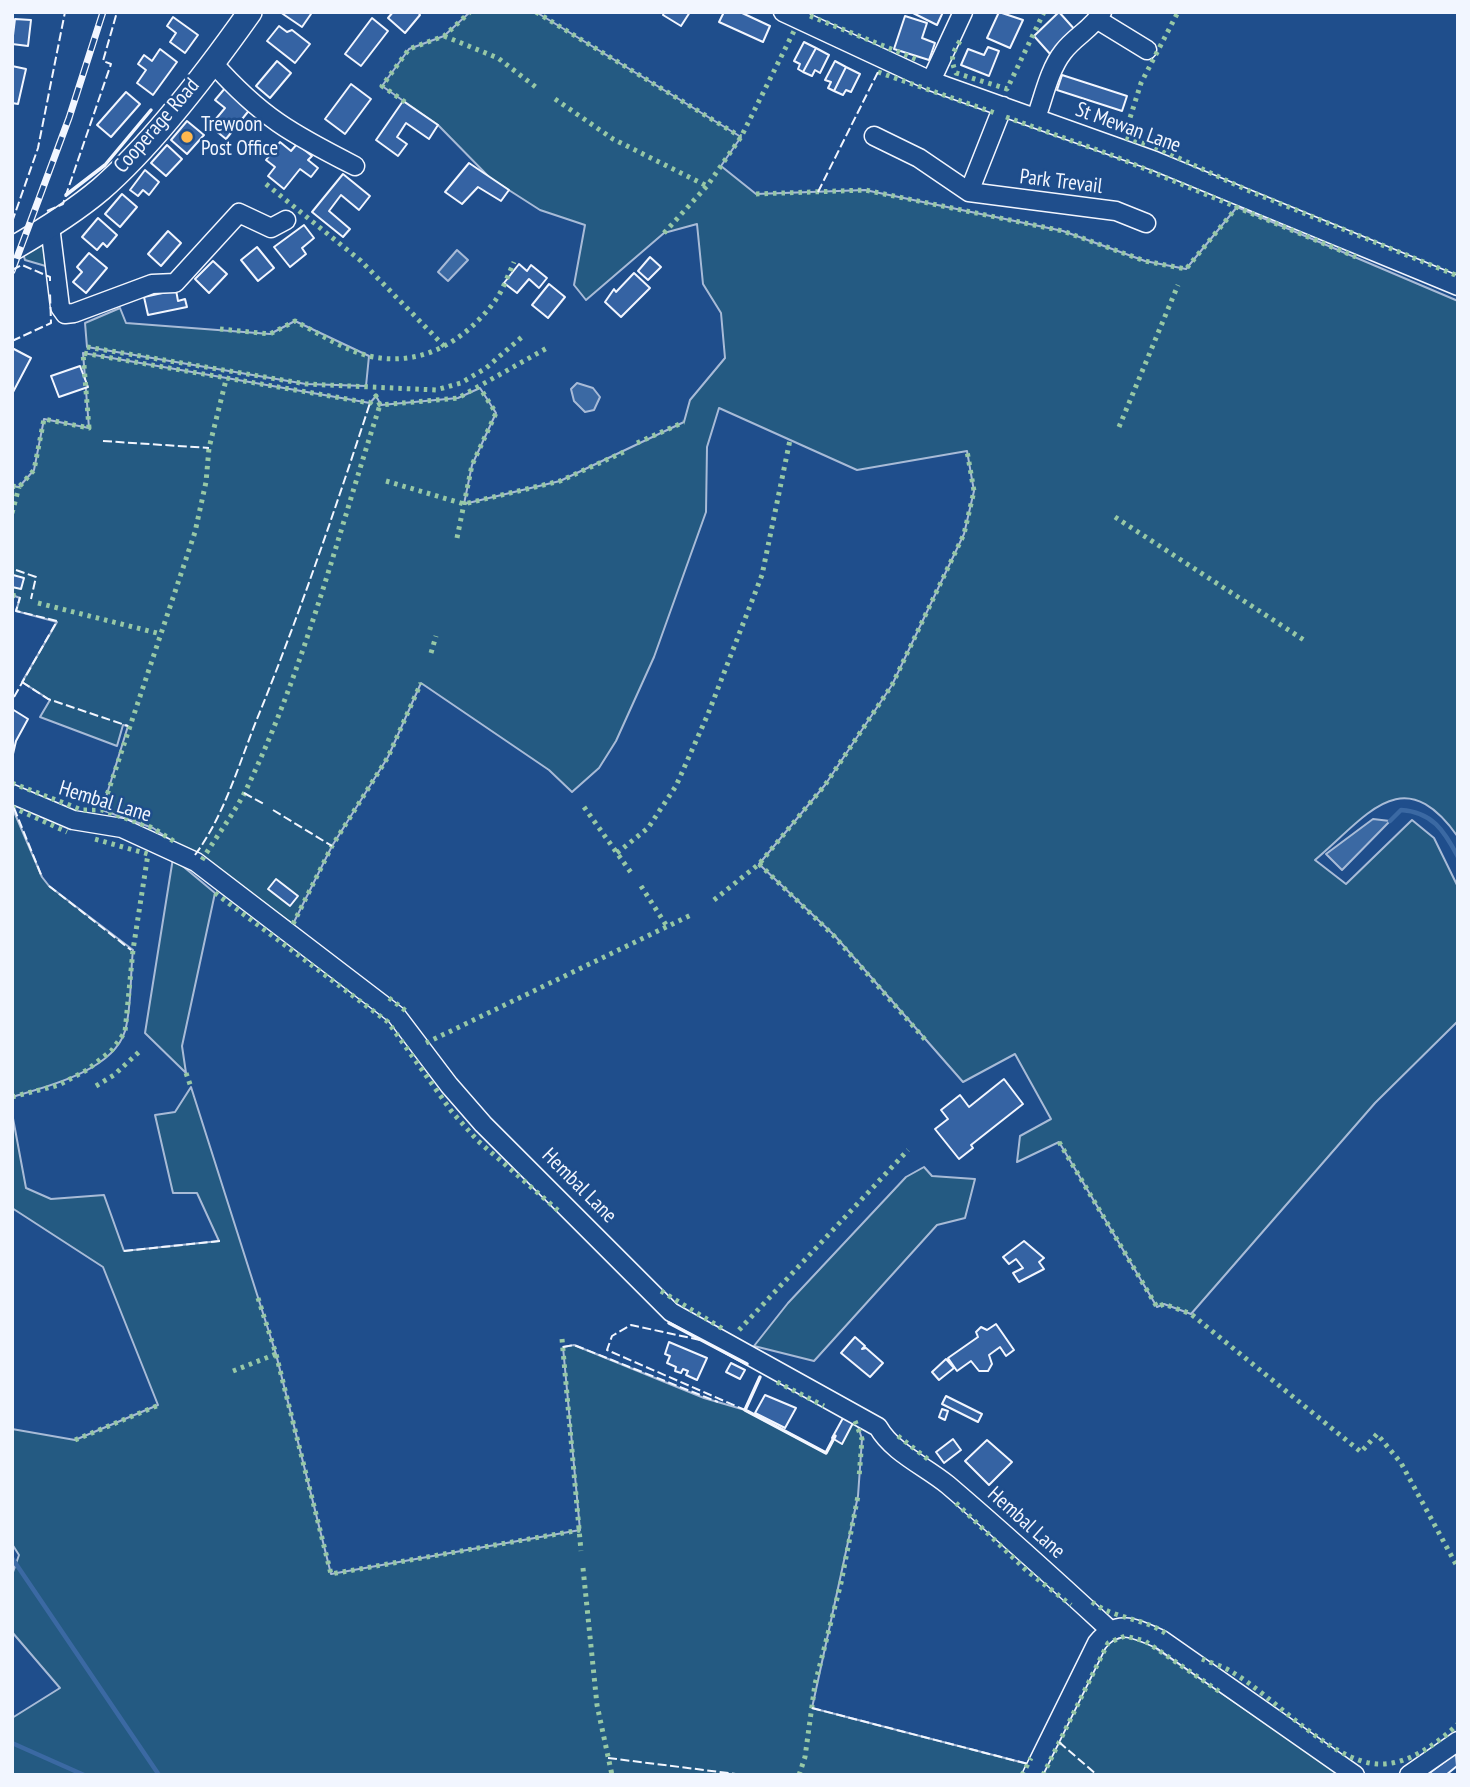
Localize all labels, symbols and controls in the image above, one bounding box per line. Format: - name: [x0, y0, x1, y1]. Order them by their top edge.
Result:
- street label: Cooperage Road: [109, 74, 205, 178]
- street label: St Mewan Lane: [1072, 97, 1184, 159]
- place label: Trewoon Post Office: [201, 112, 278, 162]
- marker: Trewoon Post Office: [179, 129, 195, 145]
- street label: Park Trevail: [1018, 164, 1104, 200]
- street label: Hembal Lane: [56, 776, 154, 828]
- street label: Hembal Lane: [536, 1143, 622, 1229]
- street label: Hembal Lane: [982, 1482, 1070, 1564]

